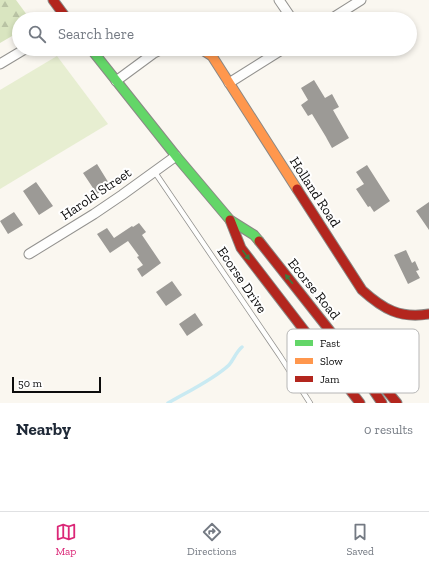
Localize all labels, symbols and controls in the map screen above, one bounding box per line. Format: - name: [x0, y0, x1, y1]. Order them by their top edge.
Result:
- search box: [12, 12, 417, 56]
- icon: search: [26, 23, 48, 45]
- text: Search here: [58, 25, 134, 43]
- street label: Holland Road: [286, 154, 344, 231]
- street label: Harold Street: [57, 164, 135, 224]
- street label: Ecorse Drive: [214, 243, 271, 317]
- one-way arrow: [242, 250, 251, 261]
- street label: Ecorse Road: [284, 255, 344, 323]
- one-way arrow: [284, 273, 293, 284]
- legend: [287, 329, 419, 393]
- text: Fast: [320, 337, 341, 350]
- text: Slow: [320, 355, 343, 368]
- text: Jam: [320, 373, 340, 386]
- scale bar: [12, 375, 101, 394]
- text: 50 m: [18, 377, 42, 390]
- text: Nearby: [16, 419, 71, 439]
- text: 0 results: [364, 422, 413, 437]
- tab: Map: [55, 521, 77, 558]
- tab: Directions: [187, 521, 237, 558]
- tab: Saved: [346, 521, 374, 558]

